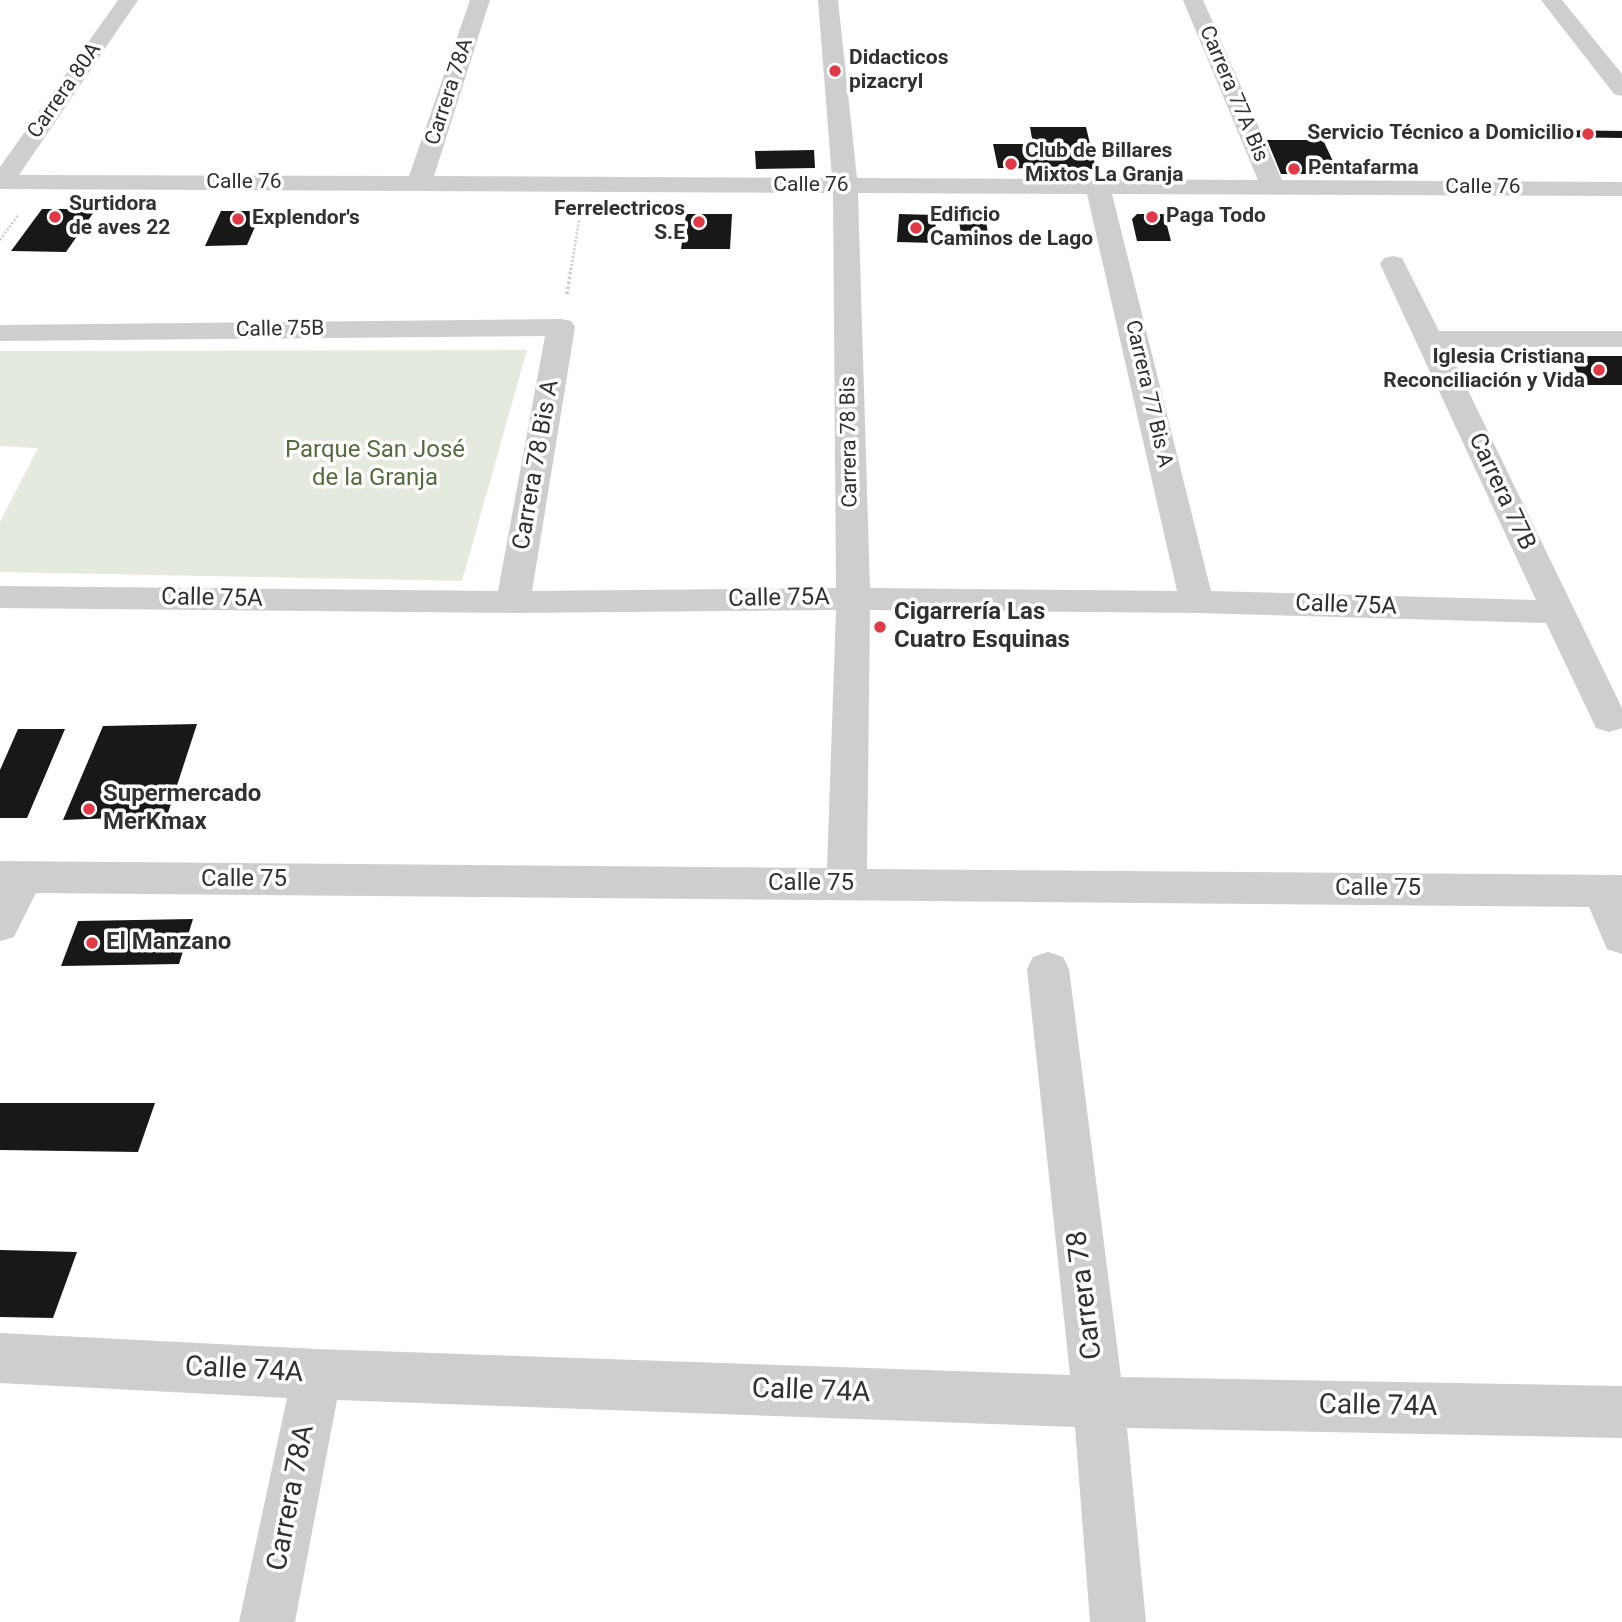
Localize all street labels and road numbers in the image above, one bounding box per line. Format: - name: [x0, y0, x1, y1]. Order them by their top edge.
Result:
- street label: Carrera 77A Bis: [1193, 22, 1273, 166]
- street label: Carrera 78A: [421, 35, 479, 149]
- street label: Carrera 80A: [23, 38, 107, 144]
- street label: Calle 76: [206, 170, 282, 196]
- street label: Calle 76: [773, 173, 849, 199]
- street label: Calle 76: [1445, 175, 1521, 201]
- street label: Calle 75B: [236, 317, 324, 343]
- street label: Carrera 77 Bis A: [1119, 318, 1177, 470]
- street label: Carrera 78 Bis: [836, 376, 864, 508]
- street label: Carrera 78 Bis A: [508, 378, 566, 552]
- street label: Carrera 77B: [1461, 429, 1541, 555]
- street label: Calle 75A: [161, 584, 263, 614]
- street label: Calle 75A: [728, 584, 830, 614]
- street label: Calle 75A: [1295, 590, 1397, 622]
- street label: Calle 75: [201, 866, 287, 894]
- street label: Calle 75: [768, 870, 854, 898]
- street label: Calle 75: [1335, 875, 1421, 903]
- street label: Carrera 78: [1061, 1229, 1111, 1361]
- street label: Calle 74A: [184, 1351, 304, 1391]
- street label: Calle 74A: [751, 1373, 871, 1411]
- street label: Calle 74A: [1318, 1389, 1438, 1425]
- street label: Carrera 78A: [261, 1422, 323, 1574]

